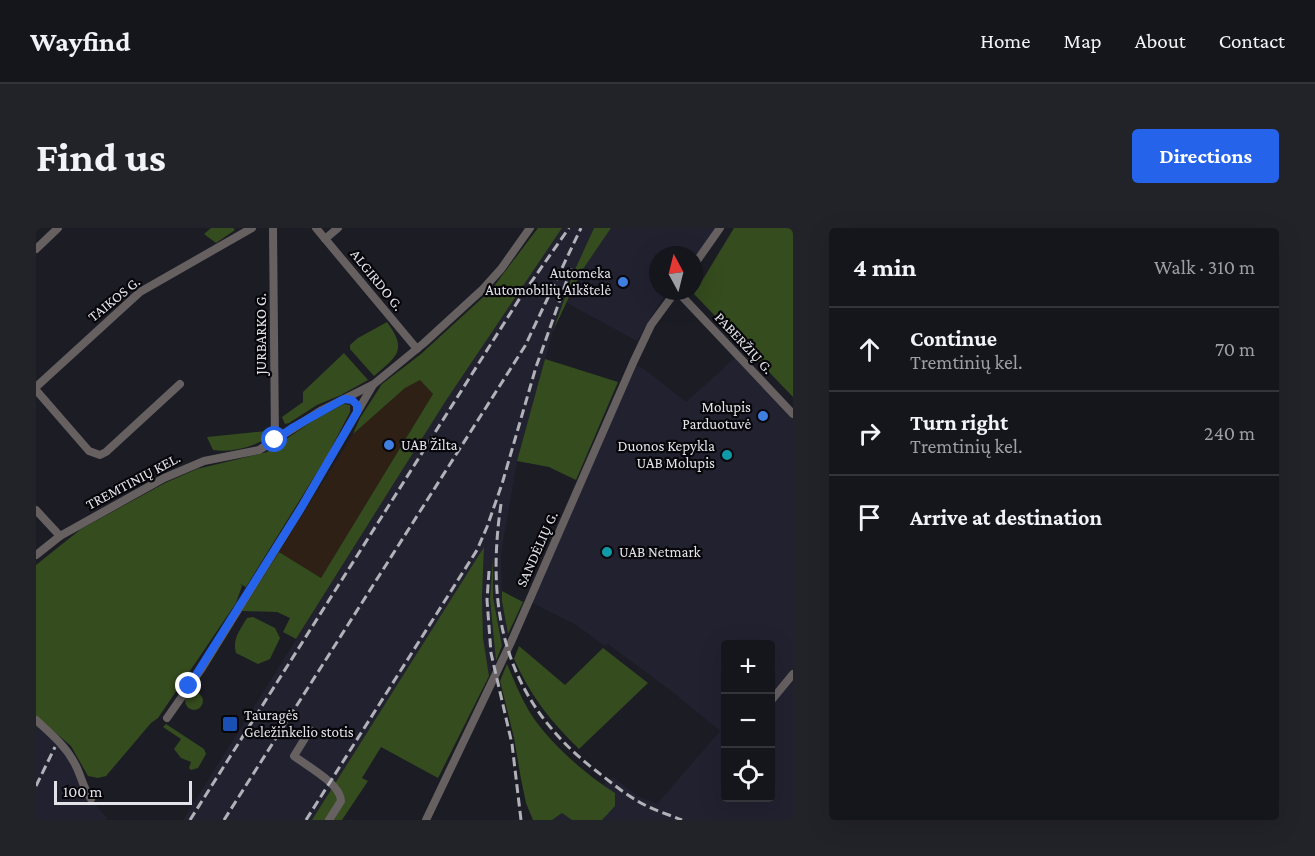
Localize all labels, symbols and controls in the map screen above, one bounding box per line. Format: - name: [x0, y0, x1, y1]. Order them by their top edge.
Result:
- text: Wayfind: [30, 26, 131, 57]
- text: Home: [980, 29, 1030, 53]
- text: Map: [1063, 29, 1102, 53]
- text: About: [1135, 29, 1186, 53]
- text: Contact: [1219, 29, 1285, 53]
- button: Directions: [1132, 129, 1279, 183]
- text: Find us: [36, 133, 166, 180]
- street label: ALGIRDO G.: [347, 246, 407, 314]
- north arrow: [649, 246, 703, 300]
- text: 4 min: [853, 253, 917, 282]
- text: Walk · 310 m: [1154, 256, 1255, 278]
- place label: Automeka Automobilių Aikštelė: [485, 265, 611, 299]
- street label: TAIKOS G.: [85, 273, 143, 325]
- marker: Automeka Automobilių Aikštelė: [616, 275, 630, 289]
- street label: JURBARKO G.: [253, 293, 270, 377]
- street label: PABERŽIŲ G.: [711, 309, 776, 378]
- text: Continue: [910, 326, 997, 351]
- icon: ahead: [853, 333, 886, 366]
- text: 70 m: [1215, 338, 1255, 360]
- text: Tremtinių kel.: [910, 351, 1023, 373]
- place label: Molupis Parduotuvė: [682, 399, 751, 432]
- marker: Molupis Parduotuvė: [756, 409, 770, 423]
- text: Turn right: [910, 410, 1008, 435]
- icon: right: [853, 417, 886, 450]
- text: 240 m: [1204, 422, 1255, 444]
- route start: [261, 426, 287, 452]
- text: Tremtinių kel.: [910, 435, 1023, 457]
- place label: UAB Žilta: [401, 437, 458, 453]
- marker: UAB Žilta: [382, 438, 396, 452]
- place label: Duonos Kepykla UAB Molupis: [618, 438, 715, 472]
- marker: Duonos Kepykla UAB Molupis: [720, 448, 734, 462]
- street label: TREMTINIŲ KEL.: [83, 449, 183, 513]
- icon: arrive: [853, 501, 886, 534]
- text: Arrive at destination: [910, 505, 1102, 530]
- street label: SANDĖLIŲ G.: [513, 509, 562, 590]
- place label: UAB Netmark: [619, 544, 702, 560]
- marker: UAB Netmark: [600, 545, 614, 559]
- map controls: [721, 640, 775, 802]
- button: +: [721, 640, 775, 694]
- route end: [175, 672, 201, 698]
- button: −: [721, 694, 775, 748]
- place label: Tauragės Geležinkelio stotis: [244, 707, 354, 740]
- marker: Tauragės Geležinkelio stotis: [221, 715, 239, 733]
- button: locate: [721, 748, 775, 802]
- scale bar: [54, 778, 192, 806]
- text: 100 m: [63, 783, 102, 800]

